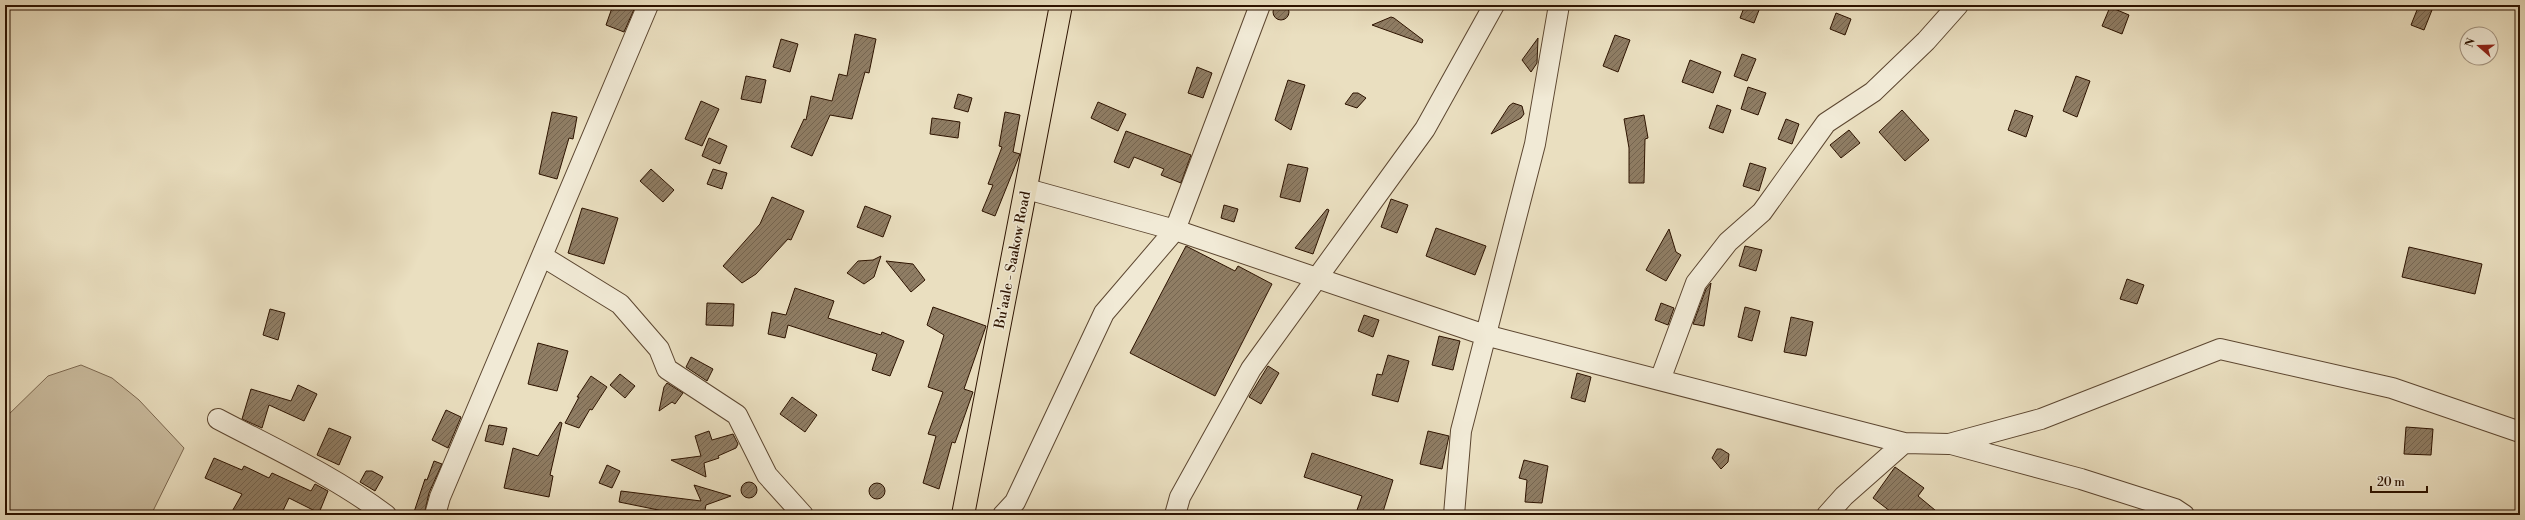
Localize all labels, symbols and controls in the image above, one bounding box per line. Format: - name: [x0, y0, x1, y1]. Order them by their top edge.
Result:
- north arrow: [2459, 26, 2499, 66]
- text: N: [2462, 36, 2479, 49]
- street label: Bu'aale - Saakow Road: [991, 190, 1035, 331]
- scale bar: [2371, 468, 2427, 494]
- text: 20 m: [2377, 475, 2405, 490]

